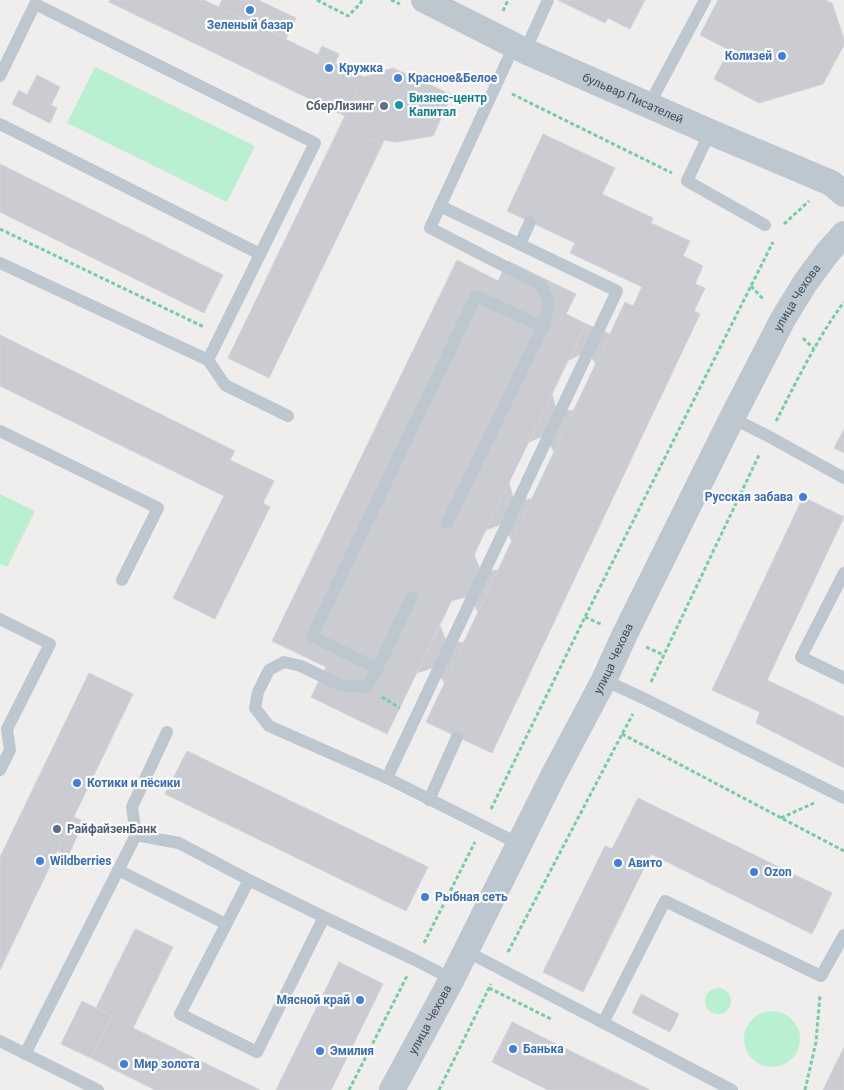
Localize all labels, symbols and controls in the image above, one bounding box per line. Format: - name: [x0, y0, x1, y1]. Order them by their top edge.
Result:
- marker: Зеленый базар: [244, 4, 256, 16]
- place label: Зеленый базар: [207, 18, 293, 32]
- place label: Колизей: [725, 49, 772, 63]
- marker: Колизей: [776, 50, 788, 62]
- place label: Кружка: [339, 61, 383, 75]
- marker: Кружка: [323, 62, 335, 74]
- street label: бульвар Писателей: [580, 70, 686, 127]
- place label: Красное&Белое: [408, 71, 498, 85]
- marker: Красное&Белое: [392, 72, 404, 84]
- place label: Бизнес-центр Капитал: [409, 91, 487, 119]
- place label: СберЛизинг: [306, 99, 374, 113]
- marker: Бизнес-центр Капитал: [393, 99, 405, 111]
- marker: СберЛизинг: [378, 100, 390, 112]
- street label: улица Чехова: [771, 262, 823, 334]
- place label: Русская забава: [705, 490, 794, 504]
- marker: Русская забава: [797, 491, 809, 503]
- street label: улица Чехова: [591, 621, 636, 696]
- place label: Котики и пёсики: [87, 776, 181, 790]
- marker: Котики и пёсики: [71, 777, 83, 789]
- place label: РайфайзенБанк: [67, 822, 157, 836]
- marker: РайфайзенБанк: [51, 823, 63, 835]
- place label: Wildberries: [50, 854, 111, 868]
- marker: Wildberries: [34, 855, 46, 867]
- place label: Авито: [628, 856, 663, 870]
- marker: Авито: [612, 857, 624, 869]
- place label: Ozon: [764, 865, 792, 879]
- marker: Ozon: [748, 866, 760, 878]
- place label: Рыбная сеть: [435, 890, 508, 904]
- marker: Рыбная сеть: [419, 891, 431, 903]
- street label: улица Чехова: [406, 983, 454, 1057]
- place label: Мясной край: [276, 993, 350, 1007]
- marker: Мясной край: [354, 994, 366, 1006]
- place label: Банька: [523, 1042, 564, 1056]
- marker: Банька: [507, 1043, 519, 1055]
- place label: Эмилия: [330, 1044, 374, 1058]
- marker: Эмилия: [314, 1045, 326, 1057]
- place label: Мир золота: [134, 1057, 200, 1071]
- marker: Мир золота: [118, 1058, 130, 1070]

